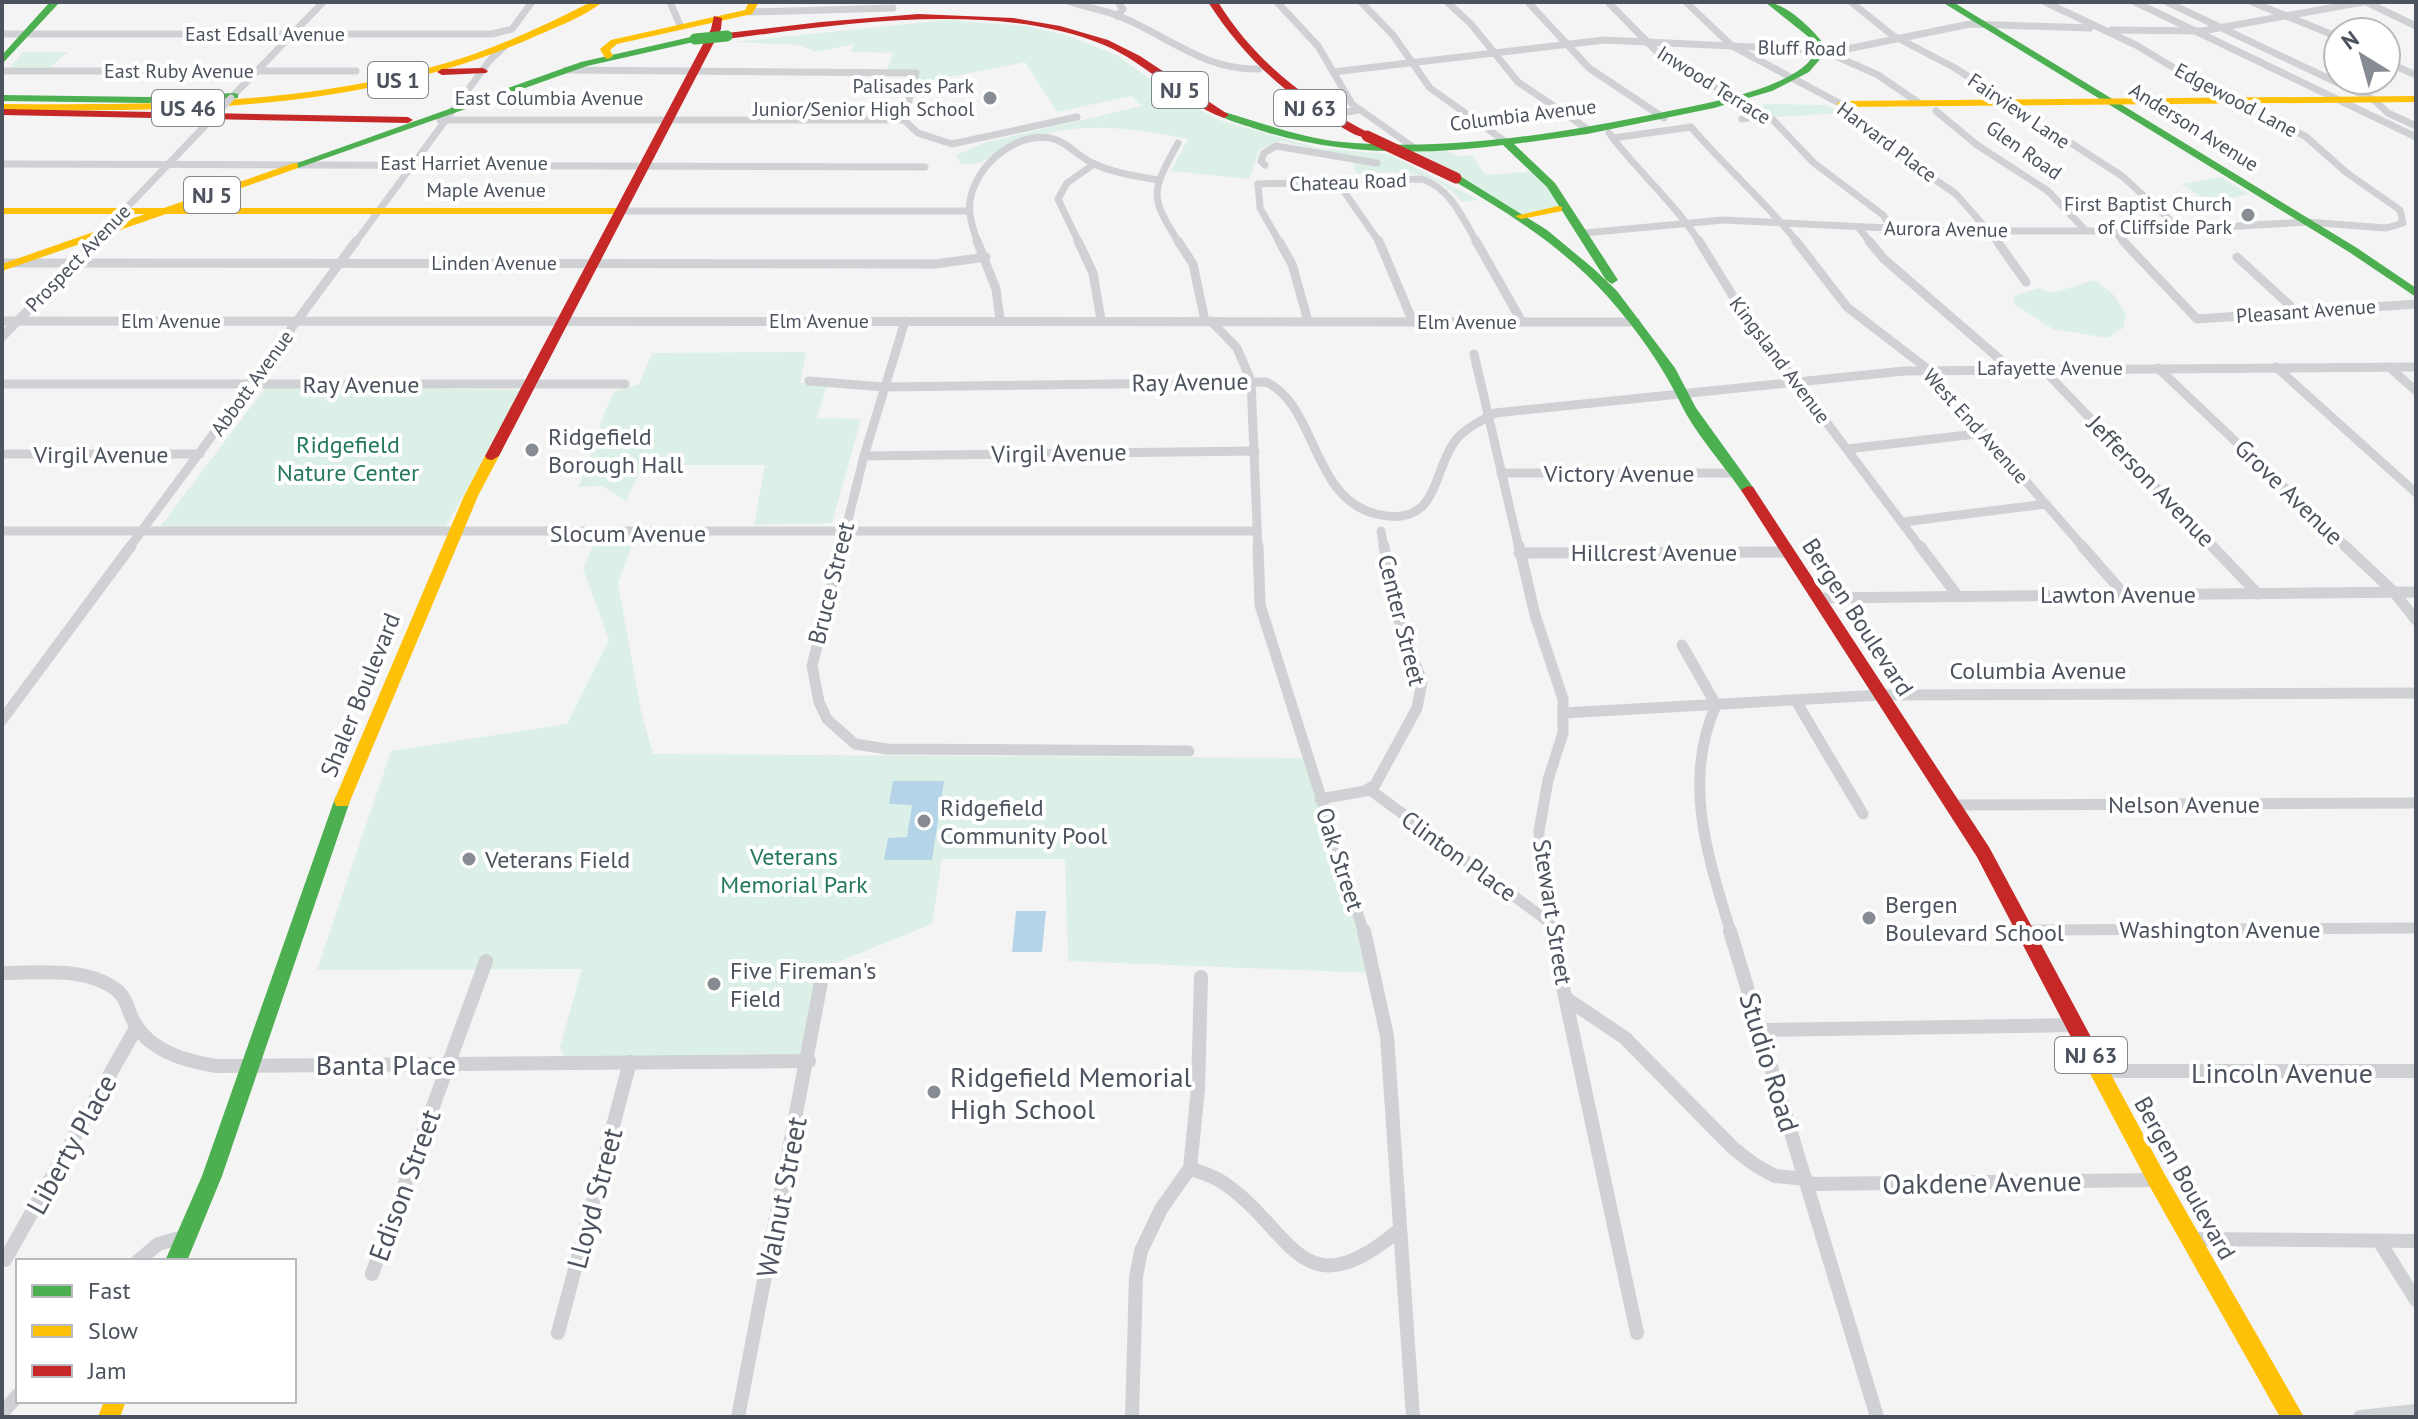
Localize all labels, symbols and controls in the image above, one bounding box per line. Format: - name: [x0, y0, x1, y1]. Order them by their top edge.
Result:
- north arrow: [2322, 16, 2402, 96]
- street label: East Edsall Avenue: [185, 21, 345, 47]
- text: N: [2336, 24, 2364, 56]
- street label: Bluff Road: [1757, 34, 1847, 62]
- street label: Inwood Terrace: [1652, 40, 1776, 130]
- street label: Edgewood Lane: [2170, 57, 2302, 143]
- street label: East Ruby Avenue: [104, 58, 254, 84]
- road number: US 1: [368, 62, 428, 98]
- street label: Fairview Lane: [1963, 67, 2075, 155]
- road number: NJ 5: [1152, 72, 1208, 108]
- place label: Palisades Park Junior/Senior High School: [752, 73, 974, 122]
- street label: Anderson Avenue: [2125, 77, 2263, 177]
- street label: East Columbia Avenue: [455, 85, 643, 111]
- marker: Palisades Park Junior/Senior High School: [981, 89, 999, 107]
- road number: US 46: [152, 90, 224, 126]
- road number: NJ 63: [1274, 90, 1346, 126]
- street label: Columbia Avenue: [1448, 93, 1598, 137]
- street label: Harvard Place: [1832, 96, 1942, 188]
- street label: Glen Road: [1981, 114, 2067, 186]
- street label: East Harriet Avenue: [380, 150, 548, 176]
- street label: Chateau Road: [1289, 167, 1407, 197]
- road number: NJ 5: [184, 177, 240, 213]
- street label: Maple Avenue: [426, 177, 546, 203]
- place label: First Baptist Church of Cliffside Park: [2064, 191, 2232, 240]
- street label: Prospect Avenue: [20, 199, 136, 317]
- marker: First Baptist Church of Cliffside Park: [2239, 206, 2257, 224]
- street label: Aurora Avenue: [1884, 215, 2008, 243]
- street label: Linden Avenue: [431, 250, 557, 276]
- street label: Kingsland Avenue: [1724, 291, 1836, 429]
- street label: Pleasant Avenue: [2235, 293, 2377, 329]
- street label: Elm Avenue: [121, 308, 221, 334]
- street label: Elm Avenue: [769, 308, 869, 334]
- street label: Elm Avenue: [1417, 309, 1517, 335]
- street label: Abbott Avenue: [205, 325, 299, 441]
- street label: Lafayette Avenue: [1977, 355, 2123, 381]
- street label: West End Avenue: [1917, 363, 2035, 489]
- street label: Ray Avenue: [1131, 365, 1249, 399]
- street label: Ray Avenue: [303, 369, 419, 400]
- street label: Jefferson Avenue: [2080, 408, 2222, 553]
- place label: Ridgefield Borough Hall: [548, 421, 683, 480]
- park label: Ridgefield Nature Center: [277, 429, 419, 488]
- street label: Grove Avenue: [2228, 432, 2350, 552]
- street label: Virgil Avenue: [990, 436, 1127, 470]
- street label: Virgil Avenue: [32, 439, 169, 470]
- marker: Ridgefield Borough Hall: [523, 441, 541, 459]
- street label: Victory Avenue: [1543, 458, 1694, 489]
- street label: Slocum Avenue: [550, 518, 706, 549]
- street label: Bruce Street: [801, 518, 861, 648]
- street label: Bergen Boulevard: [1795, 532, 1921, 702]
- street label: Hillcrest Avenue: [1571, 537, 1737, 568]
- street label: Center Street: [1371, 551, 1433, 689]
- street label: Lawton Avenue: [2040, 579, 2196, 610]
- street label: Shaler Boulevard: [313, 608, 407, 782]
- street label: Columbia Avenue: [1949, 655, 2127, 686]
- street label: Nelson Avenue: [2108, 789, 2260, 820]
- place label: Ridgefield Community Pool: [940, 792, 1107, 851]
- street label: Oak Street: [1309, 803, 1371, 915]
- street label: Clinton Place: [1395, 804, 1523, 908]
- marker: Ridgefield Community Pool: [915, 812, 933, 830]
- street label: Stewart Street: [1526, 837, 1580, 987]
- park label: Veterans Memorial Park: [720, 841, 868, 900]
- place label: Veterans Field: [484, 844, 630, 875]
- marker: Veterans Field: [460, 850, 478, 868]
- place label: Bergen Boulevard School: [1885, 889, 2064, 948]
- marker: Bergen Boulevard School: [1860, 909, 1878, 927]
- street label: Washington Avenue: [2120, 914, 2320, 945]
- place label: Five Fireman's Field: [730, 955, 876, 1014]
- marker: Five Fireman's Field: [705, 975, 723, 993]
- street label: Studio Road: [1731, 988, 1809, 1136]
- road number: NJ 63: [2055, 1037, 2127, 1073]
- street label: Banta Place: [316, 1046, 456, 1083]
- street label: Lincoln Avenue: [2191, 1054, 2373, 1091]
- place label: Ridgefield Memorial High School: [950, 1058, 1192, 1127]
- street label: Liberty Place: [17, 1067, 125, 1221]
- marker: Ridgefield Memorial High School: [925, 1083, 943, 1101]
- street label: Bergen Boulevard: [2127, 1091, 2243, 1265]
- street label: Edison Street: [359, 1104, 449, 1266]
- street label: Walnut Street: [747, 1113, 815, 1281]
- street label: Lloyd Street: [557, 1123, 631, 1273]
- street label: Oakdene Avenue: [1882, 1162, 2082, 1202]
- legend: [16, 1259, 296, 1403]
- text: Fast: [88, 1275, 131, 1306]
- text: Slow: [88, 1315, 138, 1346]
- text: Jam: [87, 1355, 126, 1386]

